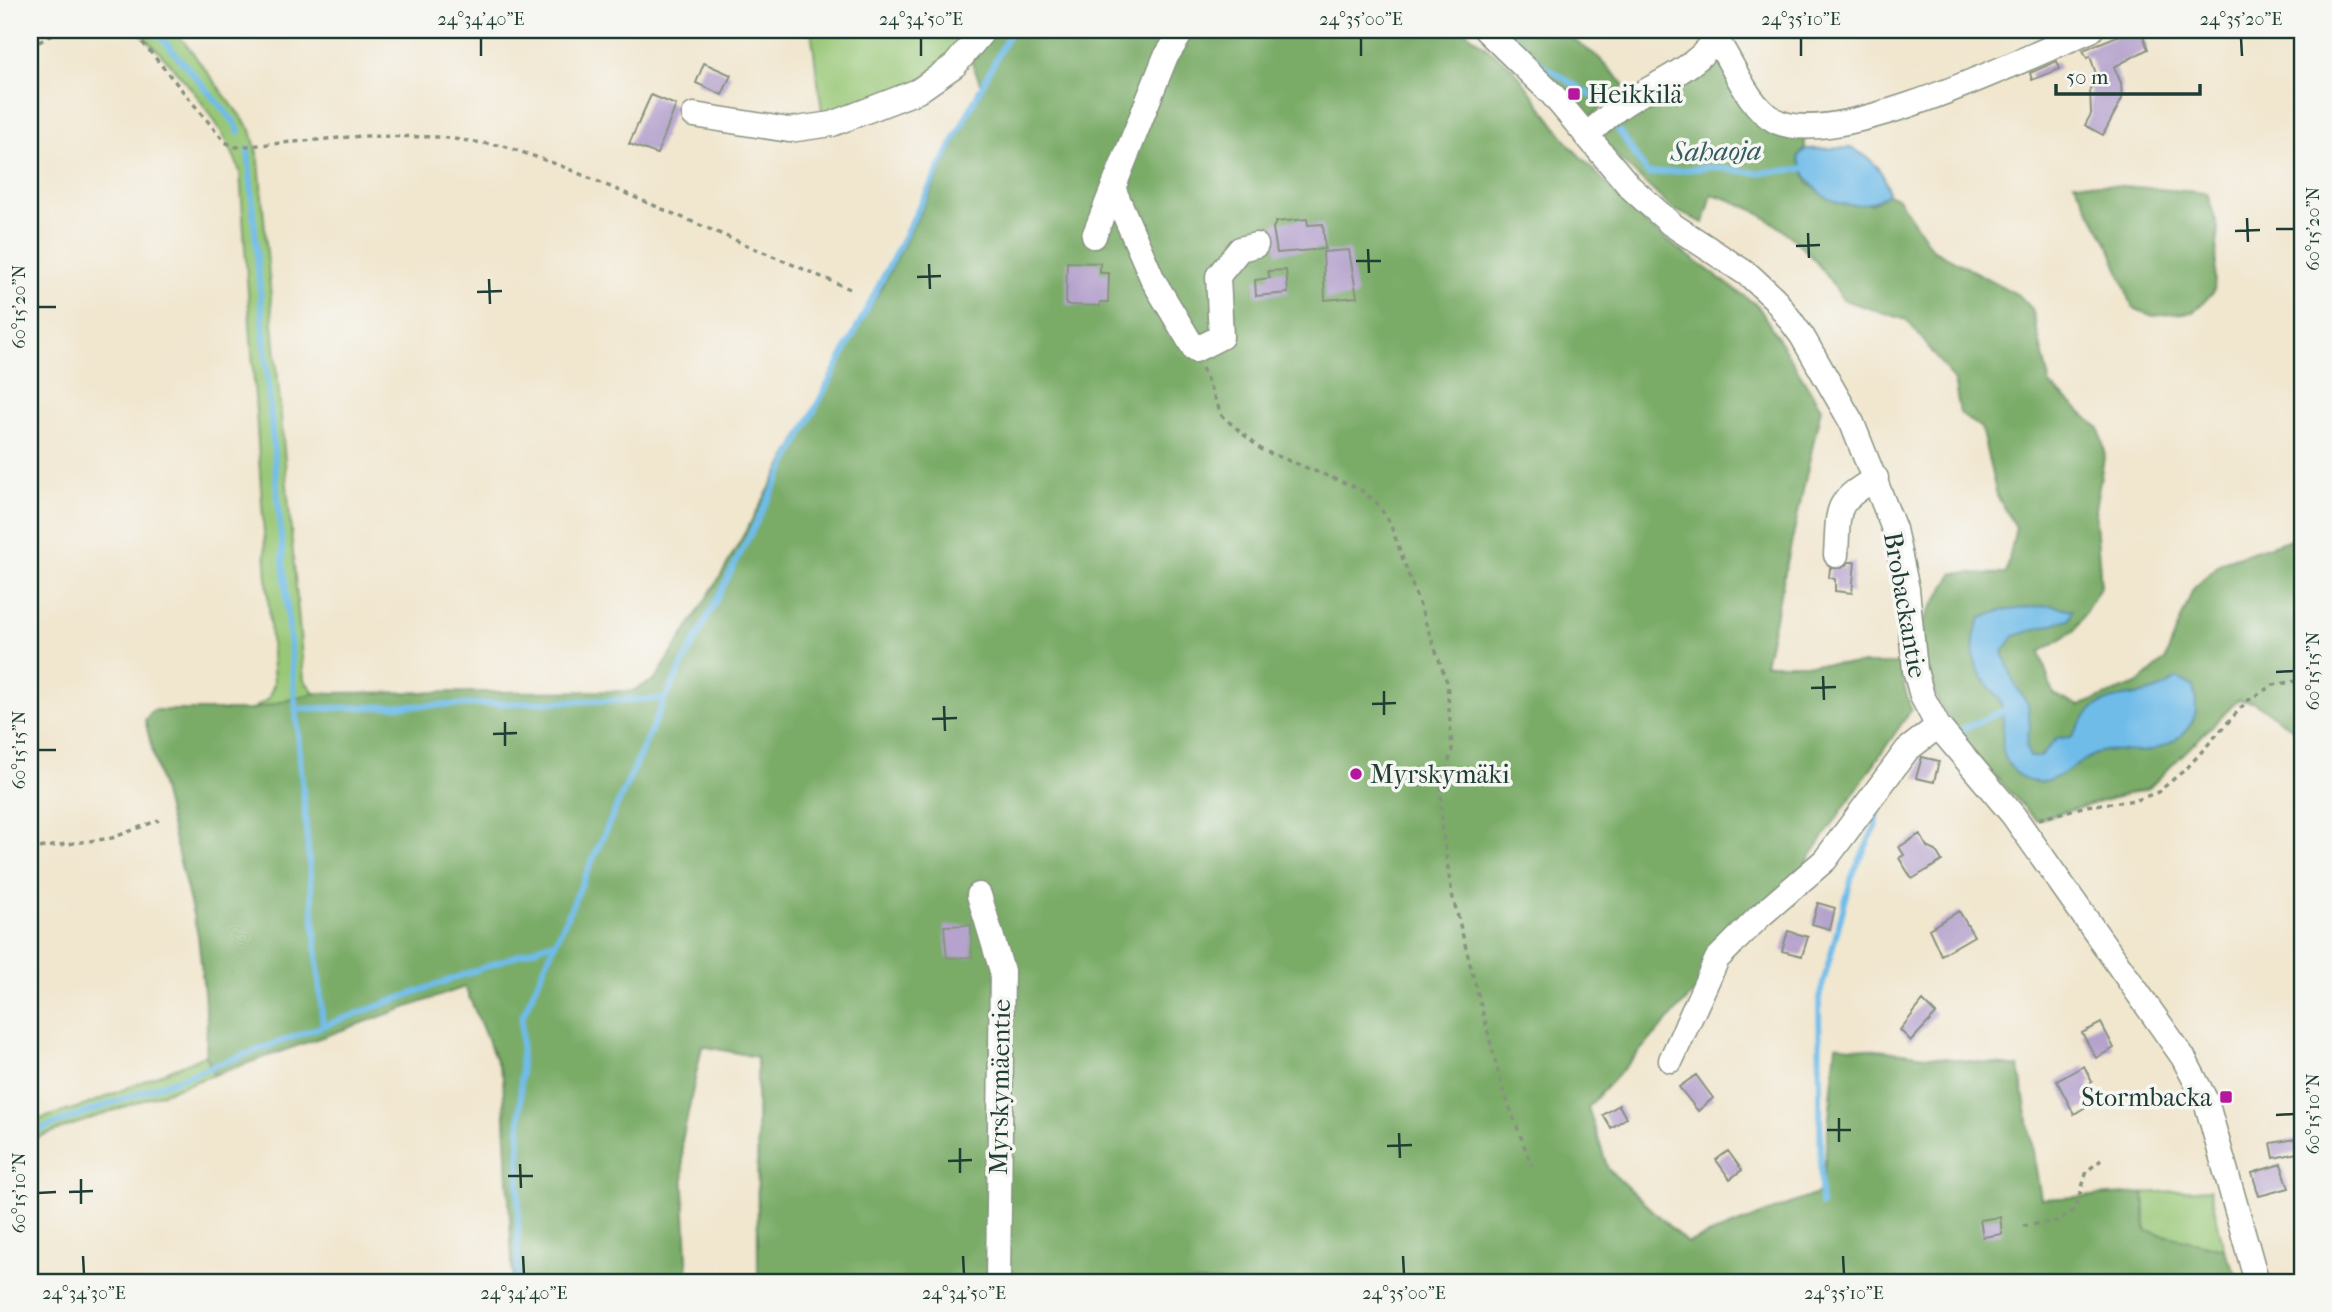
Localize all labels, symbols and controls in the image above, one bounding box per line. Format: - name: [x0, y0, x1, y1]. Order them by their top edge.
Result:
- text: 24°34'40"E: [438, 9, 524, 30]
- text: 24°34'50"E: [879, 9, 963, 30]
- text: 24°35'00"E: [1319, 9, 1403, 30]
- text: 24°35'10"E: [1761, 9, 1841, 30]
- text: 24°35'20"E: [2200, 9, 2282, 30]
- scale bar: [2056, 52, 2199, 96]
- text: 50 m: [2066, 65, 2109, 89]
- place label: Heikkilä: [1588, 79, 1683, 110]
- marker: Heikkilä: [1566, 86, 1582, 102]
- water label: Sahaoja: [1669, 134, 1762, 168]
- text: 60°15'20"N: [2303, 187, 2324, 271]
- text: 60°15'20"N: [9, 265, 30, 349]
- street label: Brobackantie: [1877, 530, 1933, 681]
- text: 60°15'15"N: [2303, 631, 2324, 711]
- text: 60°15'15"N: [9, 710, 30, 790]
- place label: Myrskymäki: [1370, 759, 1510, 790]
- marker: Myrskymäki: [1348, 766, 1364, 782]
- street label: Myrskymäentie: [983, 999, 1017, 1175]
- text: 60°15'10"N: [2303, 1073, 2324, 1155]
- place label: Stormbacka: [2081, 1082, 2213, 1113]
- marker: Stormbacka: [2218, 1089, 2234, 1105]
- text: 60°15'10"N: [9, 1152, 30, 1234]
- text: 24°34'30"E: [42, 1283, 126, 1304]
- text: 24°34'40"E: [481, 1283, 567, 1304]
- text: 24°34'50"E: [922, 1283, 1006, 1304]
- text: 24°35'00"E: [1362, 1283, 1446, 1304]
- text: 24°35'10"E: [1804, 1283, 1884, 1304]

